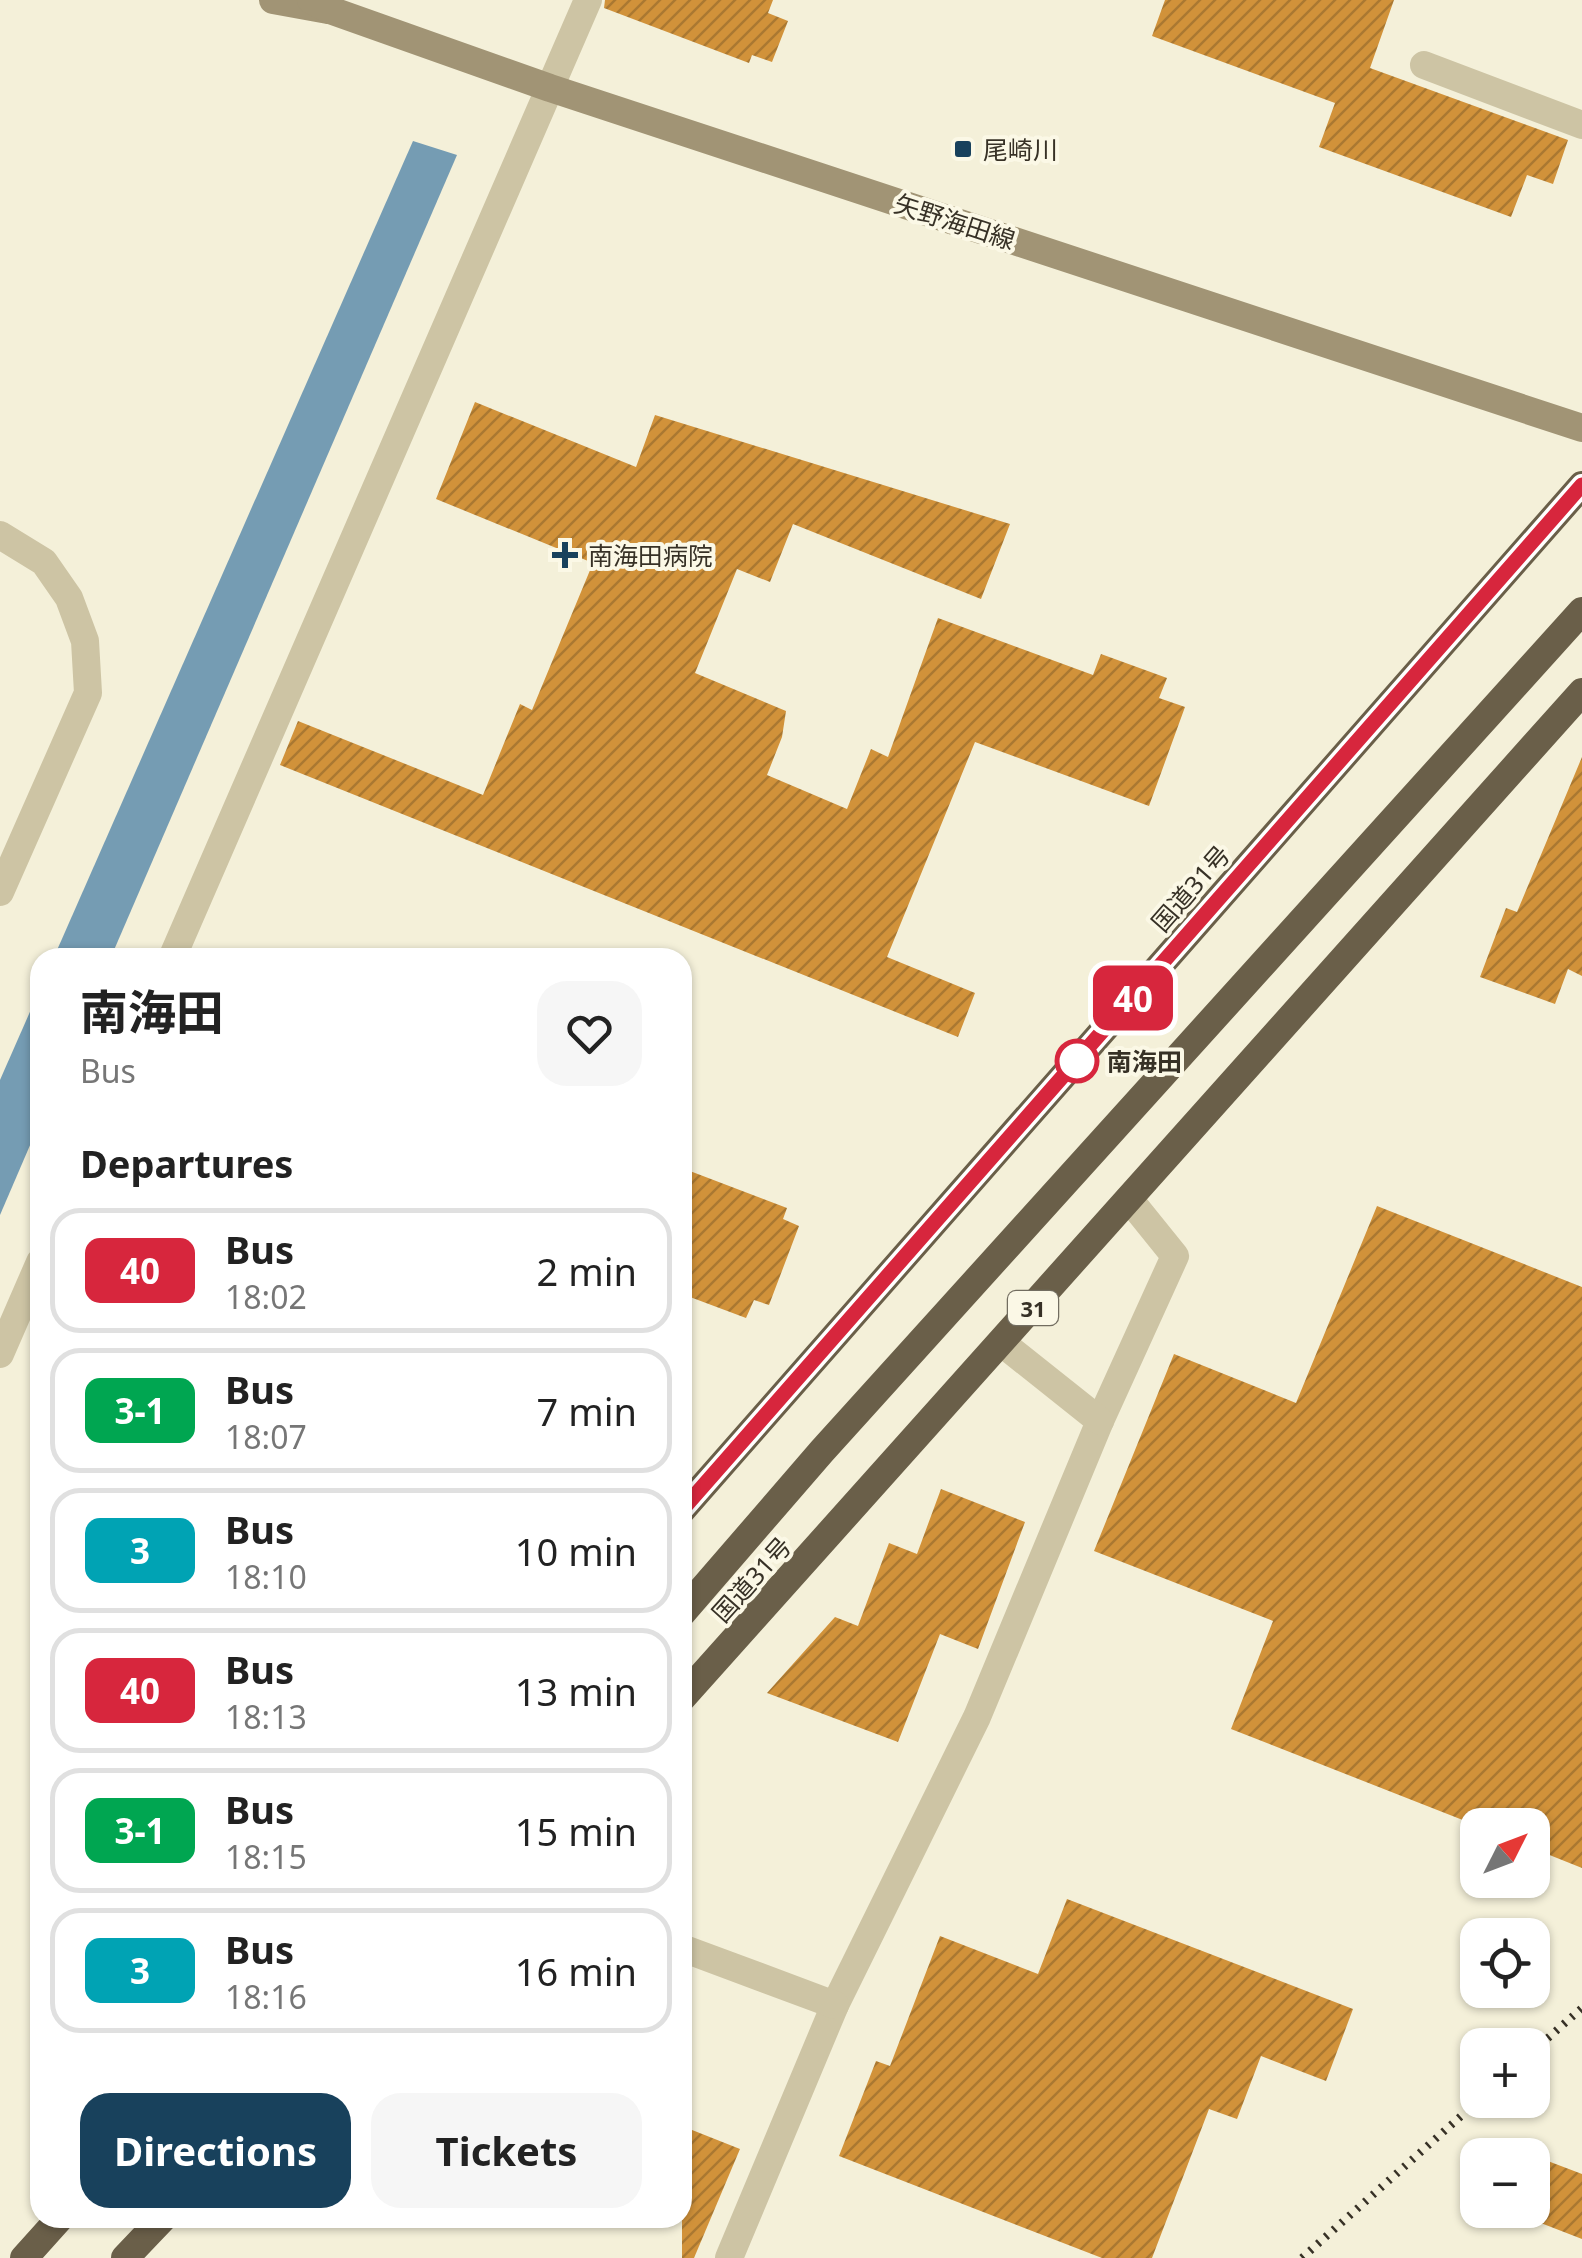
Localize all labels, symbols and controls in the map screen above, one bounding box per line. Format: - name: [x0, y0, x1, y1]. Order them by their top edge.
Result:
- place label: 尾崎川: [983, 132, 1058, 166]
- marker: 尾崎川: [952, 138, 974, 160]
- street label: 矢野海田線: [890, 186, 1020, 256]
- place label: 南海田病院: [588, 538, 713, 572]
- marker: 南海田病院: [552, 542, 578, 568]
- street label: 国道31号: [1143, 838, 1237, 938]
- line badge: 40: [1088, 966, 1178, 1030]
- text: 40: [1113, 975, 1153, 1022]
- text: 南海田: [80, 979, 224, 1044]
- button: heart: [537, 981, 642, 1086]
- marker: 南海田: [1056, 1040, 1098, 1082]
- place label: 南海田: [1107, 1044, 1182, 1078]
- text: Bus: [80, 1049, 136, 1092]
- text: Departures: [80, 1137, 293, 1189]
- text: Bus: [225, 1223, 294, 1275]
- text: 2 min: [537, 1245, 637, 1297]
- text: 40: [120, 1247, 160, 1294]
- text: 18:02: [225, 1275, 307, 1318]
- road number: 31: [1008, 1291, 1058, 1325]
- text: Bus: [225, 1363, 294, 1415]
- text: 7 min: [537, 1385, 637, 1437]
- text: 3-1: [114, 1387, 166, 1434]
- text: 18:07: [225, 1415, 307, 1458]
- text: Bus: [225, 1503, 294, 1555]
- text: 10 min: [515, 1525, 637, 1577]
- text: 3: [130, 1527, 150, 1574]
- street label: 国道31号: [704, 1529, 798, 1629]
- text: 18:10: [225, 1555, 307, 1598]
- text: Bus: [225, 1643, 294, 1695]
- text: 13 min: [515, 1665, 637, 1717]
- text: 40: [120, 1667, 160, 1714]
- text: 18:13: [225, 1695, 307, 1738]
- text: Bus: [225, 1783, 294, 1835]
- text: 15 min: [515, 1805, 637, 1857]
- text: 3-1: [114, 1807, 166, 1854]
- north arrow: [1460, 1808, 1550, 1898]
- map controls: [1460, 1808, 1550, 2228]
- text: 18:15: [225, 1835, 307, 1878]
- button: locate: [1460, 1918, 1550, 2008]
- text: Bus: [225, 1923, 294, 1975]
- text: 16 min: [515, 1945, 637, 1997]
- text: 3: [130, 1947, 150, 1994]
- text: 18:16: [225, 1975, 307, 2018]
- button: +: [1460, 2028, 1550, 2118]
- button: Directions: [80, 2093, 351, 2208]
- button: Tickets: [371, 2093, 642, 2208]
- button: −: [1460, 2138, 1550, 2228]

